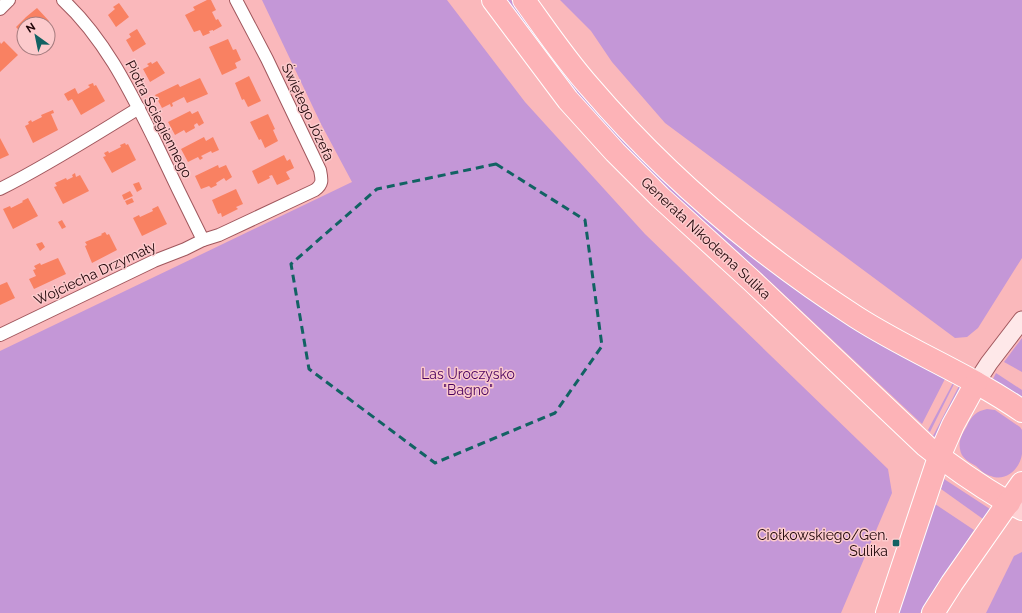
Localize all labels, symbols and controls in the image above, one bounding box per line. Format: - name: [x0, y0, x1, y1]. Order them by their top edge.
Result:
- north arrow: [16, 16, 56, 56]
- text: N: [24, 20, 38, 36]
- street label: Piotra Ściegiennego: [122, 57, 196, 180]
- street label: Świętego Józefa: [278, 60, 338, 163]
- street label: Generała Nikodema Sulika: [638, 174, 774, 302]
- street label: Wojciecha Drzymały: [32, 238, 159, 308]
- park label: Las Uroczysko "Bagno": [421, 366, 515, 398]
- place label: Ciołkowskiego/Gen. Sulika: [757, 527, 888, 559]
- marker: Ciołkowskiego/Gen. Sulika: [891, 538, 901, 548]

